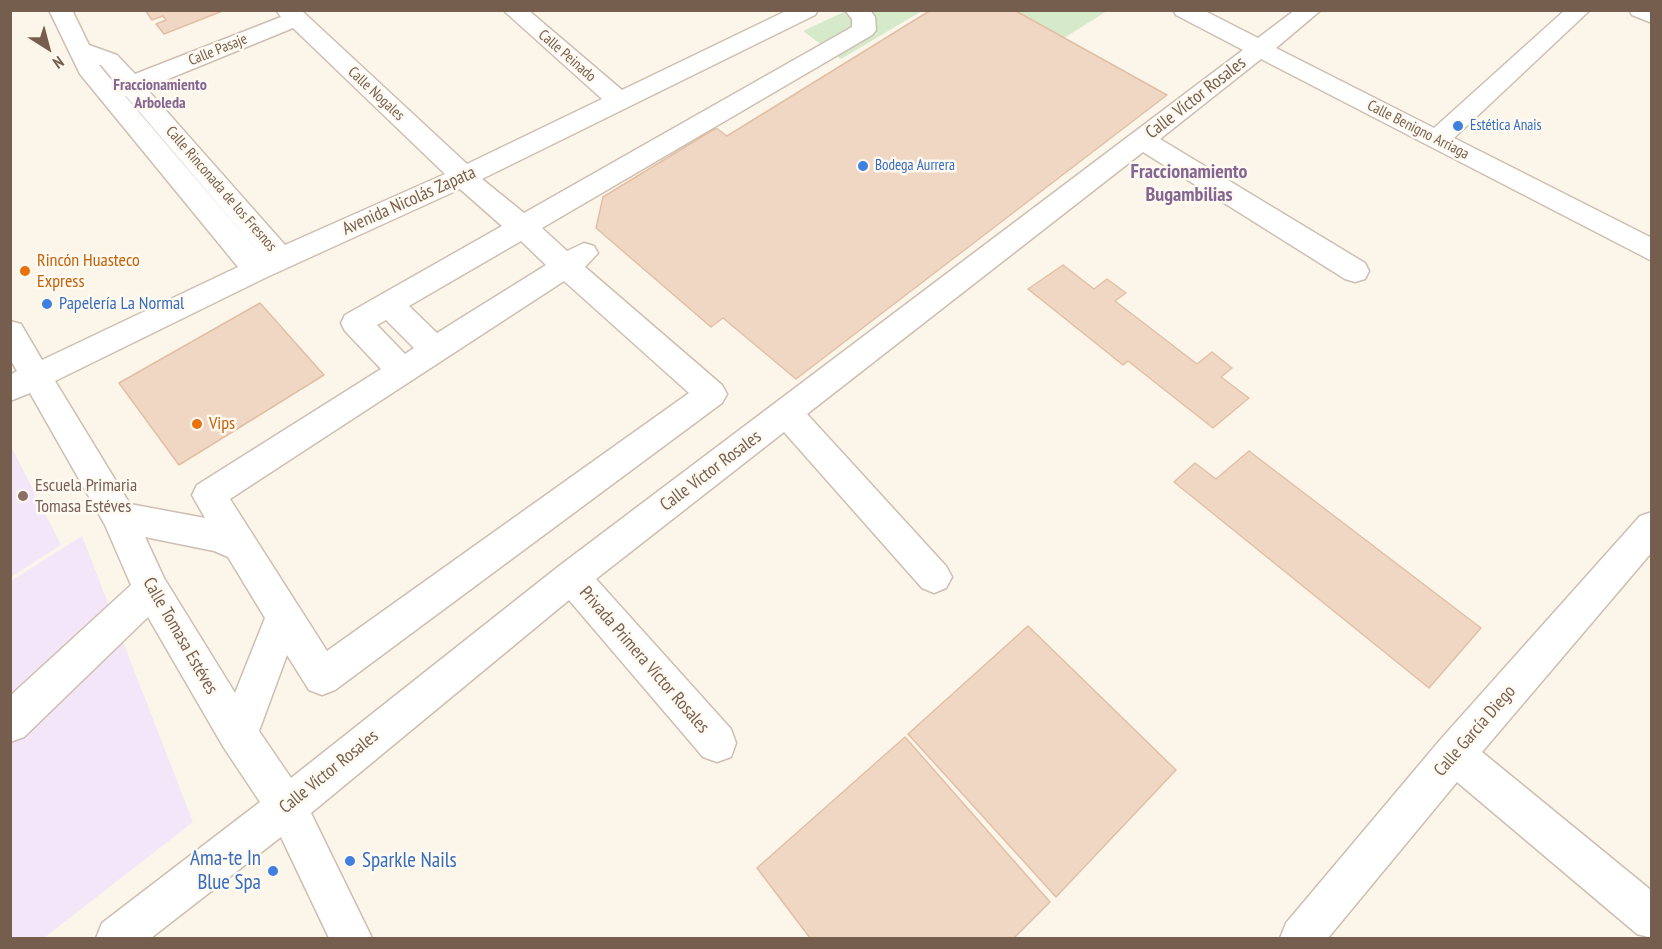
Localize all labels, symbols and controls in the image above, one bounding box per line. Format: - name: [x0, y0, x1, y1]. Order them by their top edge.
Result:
- north arrow: [18, 18, 78, 78]
- street label: Calle Peinado: [535, 26, 599, 86]
- street label: Calle Pasaje: [186, 30, 250, 70]
- text: N: [49, 52, 68, 73]
- street label: Calle Víctor Rosales: [1142, 52, 1250, 144]
- street label: Calle Nogales: [344, 63, 408, 125]
- district label: Fraccionamiento Arboleda: [113, 75, 207, 113]
- street label: Calle Benigno Arriaga: [1364, 97, 1472, 163]
- place label: Estética Anais: [1470, 117, 1542, 135]
- marker: Estética Anais: [1451, 119, 1465, 133]
- street label: Calle Rinconada de los Fresnos: [162, 123, 280, 255]
- place label: Bodega Aurrera: [875, 157, 955, 175]
- marker: Bodega Aurrera: [856, 159, 870, 173]
- district label: Fraccionamiento Bugambilias: [1131, 160, 1247, 207]
- street label: Avenida Nicolás Zapata: [339, 162, 479, 240]
- place label: Rincón Huasteco Express: [37, 250, 140, 292]
- marker: Rincón Huasteco Express: [18, 264, 32, 278]
- place label: Papelería La Normal: [59, 293, 184, 315]
- marker: Papelería La Normal: [40, 297, 54, 311]
- place label: Vips: [209, 413, 235, 435]
- marker: Vips: [190, 417, 204, 431]
- street label: Calle Víctor Rosales: [656, 426, 766, 516]
- place label: Escuela Primaria Tomasa Estéves: [35, 475, 137, 518]
- marker: Escuela Primaria Tomasa Estéves: [16, 489, 30, 503]
- street label: Calle Tomasa Estéves: [138, 574, 222, 698]
- street label: Privada Primera Víctor Rosales: [574, 582, 714, 738]
- street label: Calle García Diego: [1430, 681, 1520, 781]
- street label: Calle Víctor Rosales: [275, 726, 383, 818]
- place label: Ama-te In Blue Spa: [190, 846, 261, 896]
- place label: Sparkle Nails: [362, 848, 457, 874]
- marker: Sparkle Nails: [343, 854, 357, 868]
- marker: Ama-te In Blue Spa: [266, 864, 280, 878]

